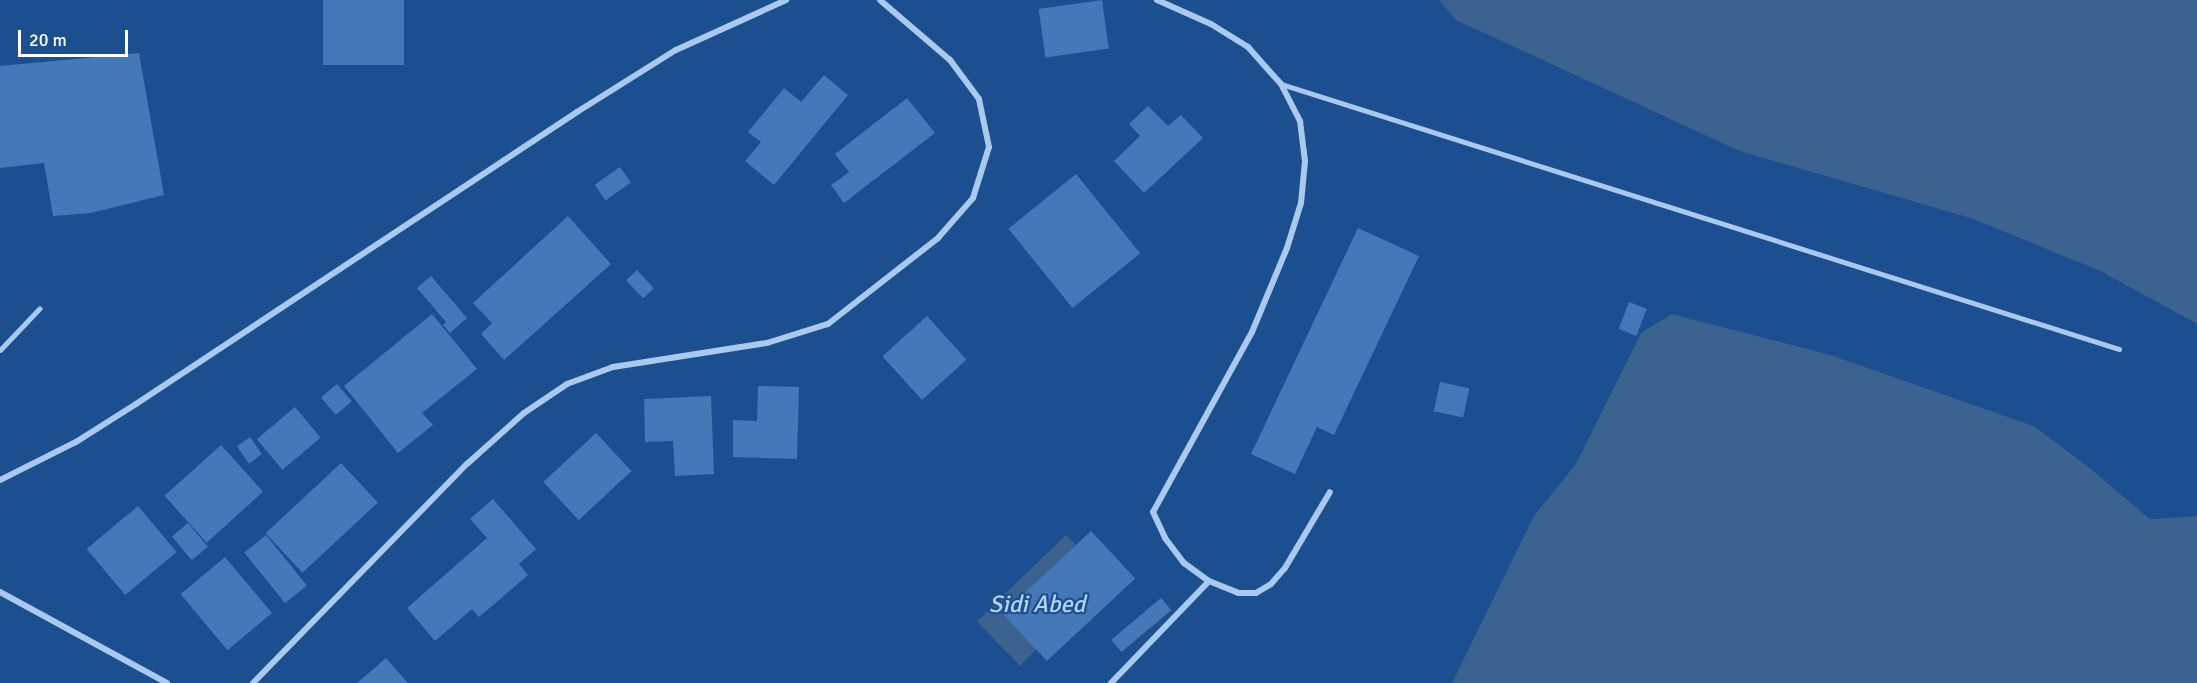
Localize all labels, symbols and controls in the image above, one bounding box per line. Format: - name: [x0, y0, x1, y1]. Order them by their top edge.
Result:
- scale bar: [21, 18, 130, 56]
- text: 20 m: [29, 29, 67, 51]
- water label: Sidi Abed: [989, 591, 1085, 619]

